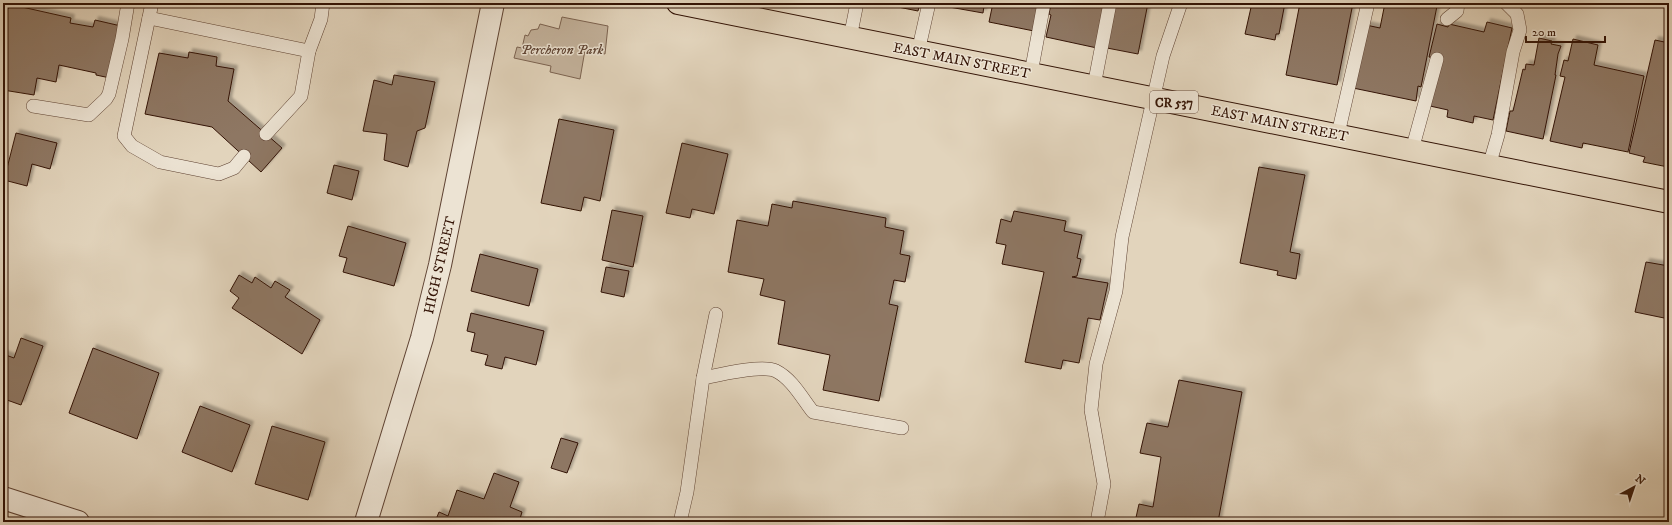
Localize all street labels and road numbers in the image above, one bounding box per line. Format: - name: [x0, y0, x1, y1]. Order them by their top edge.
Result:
- street label: EAST MAIN STREET: [892, 39, 1032, 83]
- road number: CR 537: [1150, 91, 1198, 113]
- street label: EAST MAIN STREET: [1210, 102, 1350, 146]
- street label: HIGH STREET: [420, 214, 460, 316]

